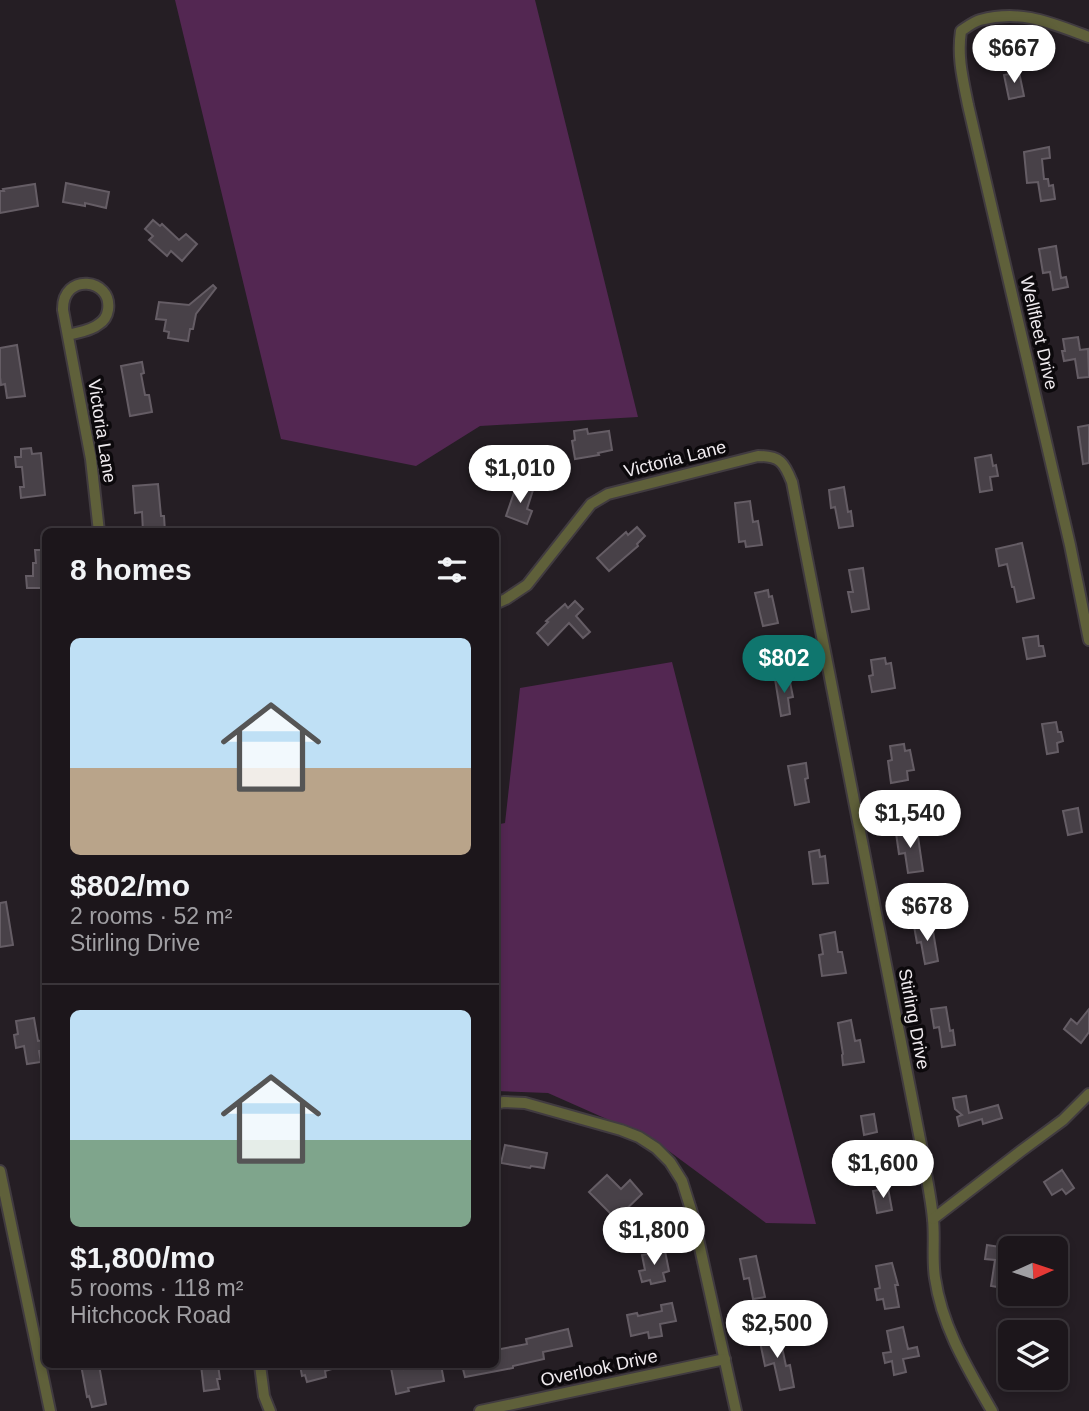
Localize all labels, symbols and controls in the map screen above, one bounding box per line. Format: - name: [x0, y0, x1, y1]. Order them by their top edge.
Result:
- pin: $667: [973, 25, 1055, 85]
- text: $667: [988, 35, 1040, 61]
- street label: Wellfleet Drive: [1016, 274, 1062, 392]
- street label: Victoria Lane: [84, 378, 120, 484]
- street label: Victoria Lane: [622, 437, 728, 481]
- pin: $1,010: [463, 446, 577, 505]
- text: $1,010: [485, 455, 555, 481]
- icon: filters: [433, 551, 471, 589]
- text: 8 homes: [70, 553, 192, 586]
- pin: $802: [743, 636, 825, 695]
- text: $802: [758, 645, 810, 671]
- icon: home: [208, 684, 334, 810]
- pin: $1,540: [853, 790, 967, 850]
- text: $1,540: [875, 800, 945, 826]
- text: $802/mo: [70, 869, 190, 902]
- pin: $678: [886, 884, 968, 943]
- text: $678: [901, 893, 953, 919]
- text: 2 rooms · 52 m²: [70, 903, 232, 929]
- text: Stirling Drive: [70, 930, 200, 956]
- street label: Stirling Drive: [894, 967, 934, 1071]
- icon: home: [208, 1056, 334, 1182]
- pin: $1,600: [826, 1140, 940, 1200]
- text: $1,600: [848, 1150, 918, 1176]
- pin: $1,800: [597, 1208, 711, 1267]
- text: $1,800: [619, 1217, 689, 1243]
- north arrow: [998, 1236, 1068, 1306]
- map controls: [998, 1236, 1068, 1390]
- text: $1,800/mo: [70, 1241, 215, 1274]
- text: 5 rooms · 118 m²: [70, 1275, 243, 1301]
- pin: $2,500: [720, 1300, 834, 1360]
- text: Hitchcock Road: [70, 1302, 231, 1328]
- text: $2,500: [742, 1310, 812, 1336]
- button: layers: [998, 1320, 1068, 1390]
- street label: Overlook Drive: [539, 1346, 659, 1390]

